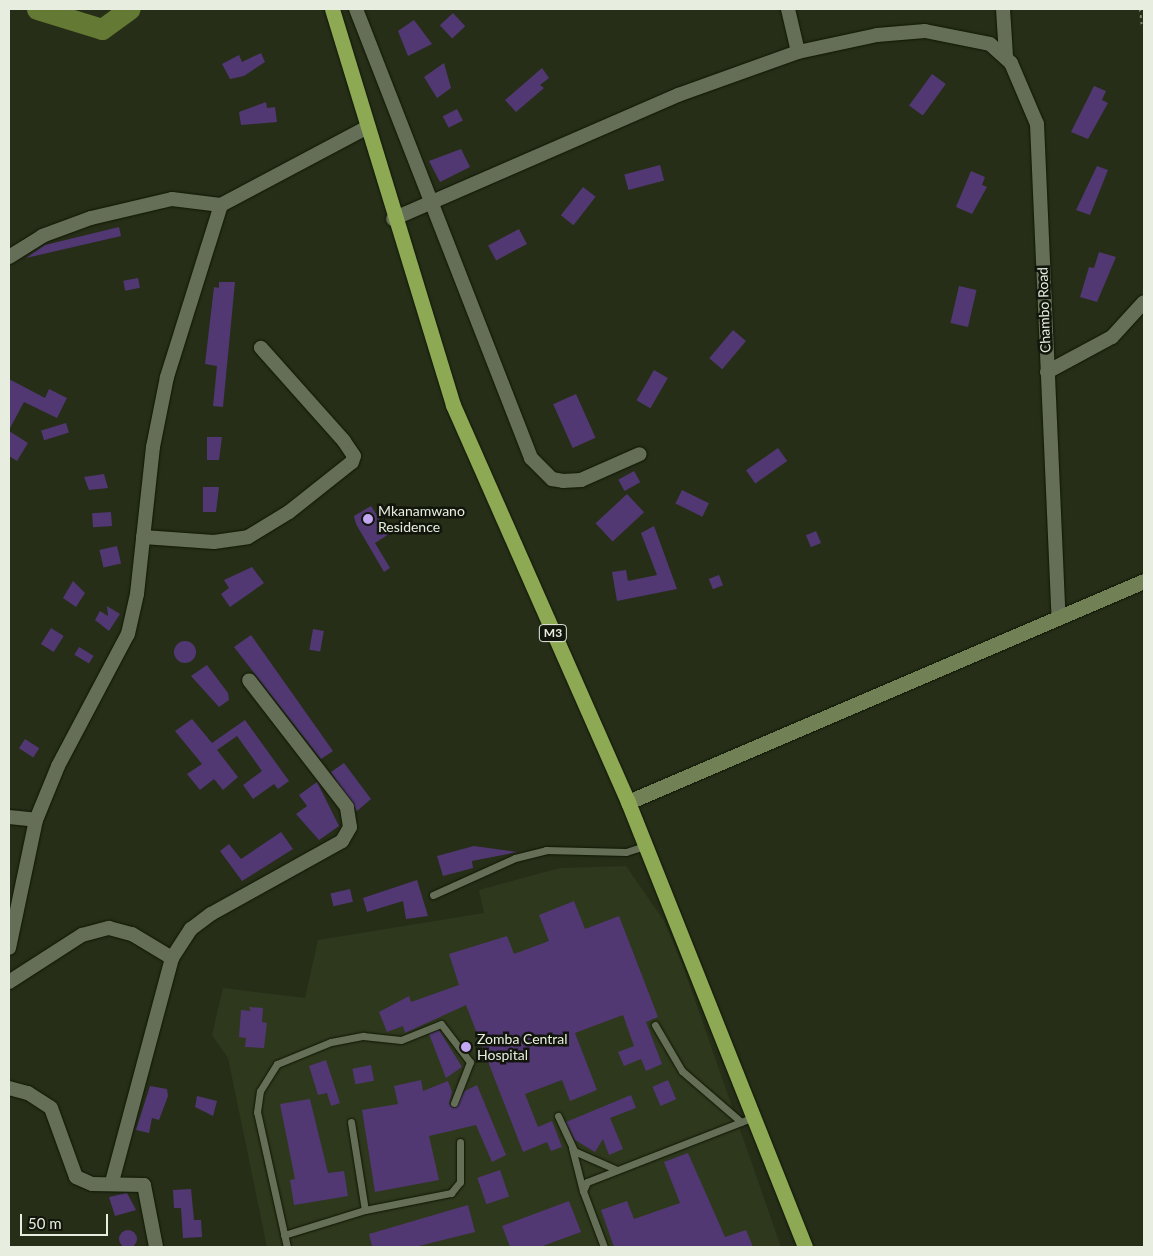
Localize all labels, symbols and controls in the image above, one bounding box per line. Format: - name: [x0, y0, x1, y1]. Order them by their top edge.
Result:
- street label: Chambo Road: [1034, 267, 1054, 353]
- place label: Mkanamwano Residence: [378, 503, 465, 536]
- marker: Mkanamwano Residence: [362, 513, 374, 525]
- road number: M3: [538, 624, 568, 642]
- place label: Zomba Central Hospital: [477, 1031, 568, 1064]
- marker: Zomba Central Hospital: [459, 1040, 473, 1054]
- scale bar: [22, 1204, 110, 1236]
- text: 50 m: [28, 1214, 62, 1232]

